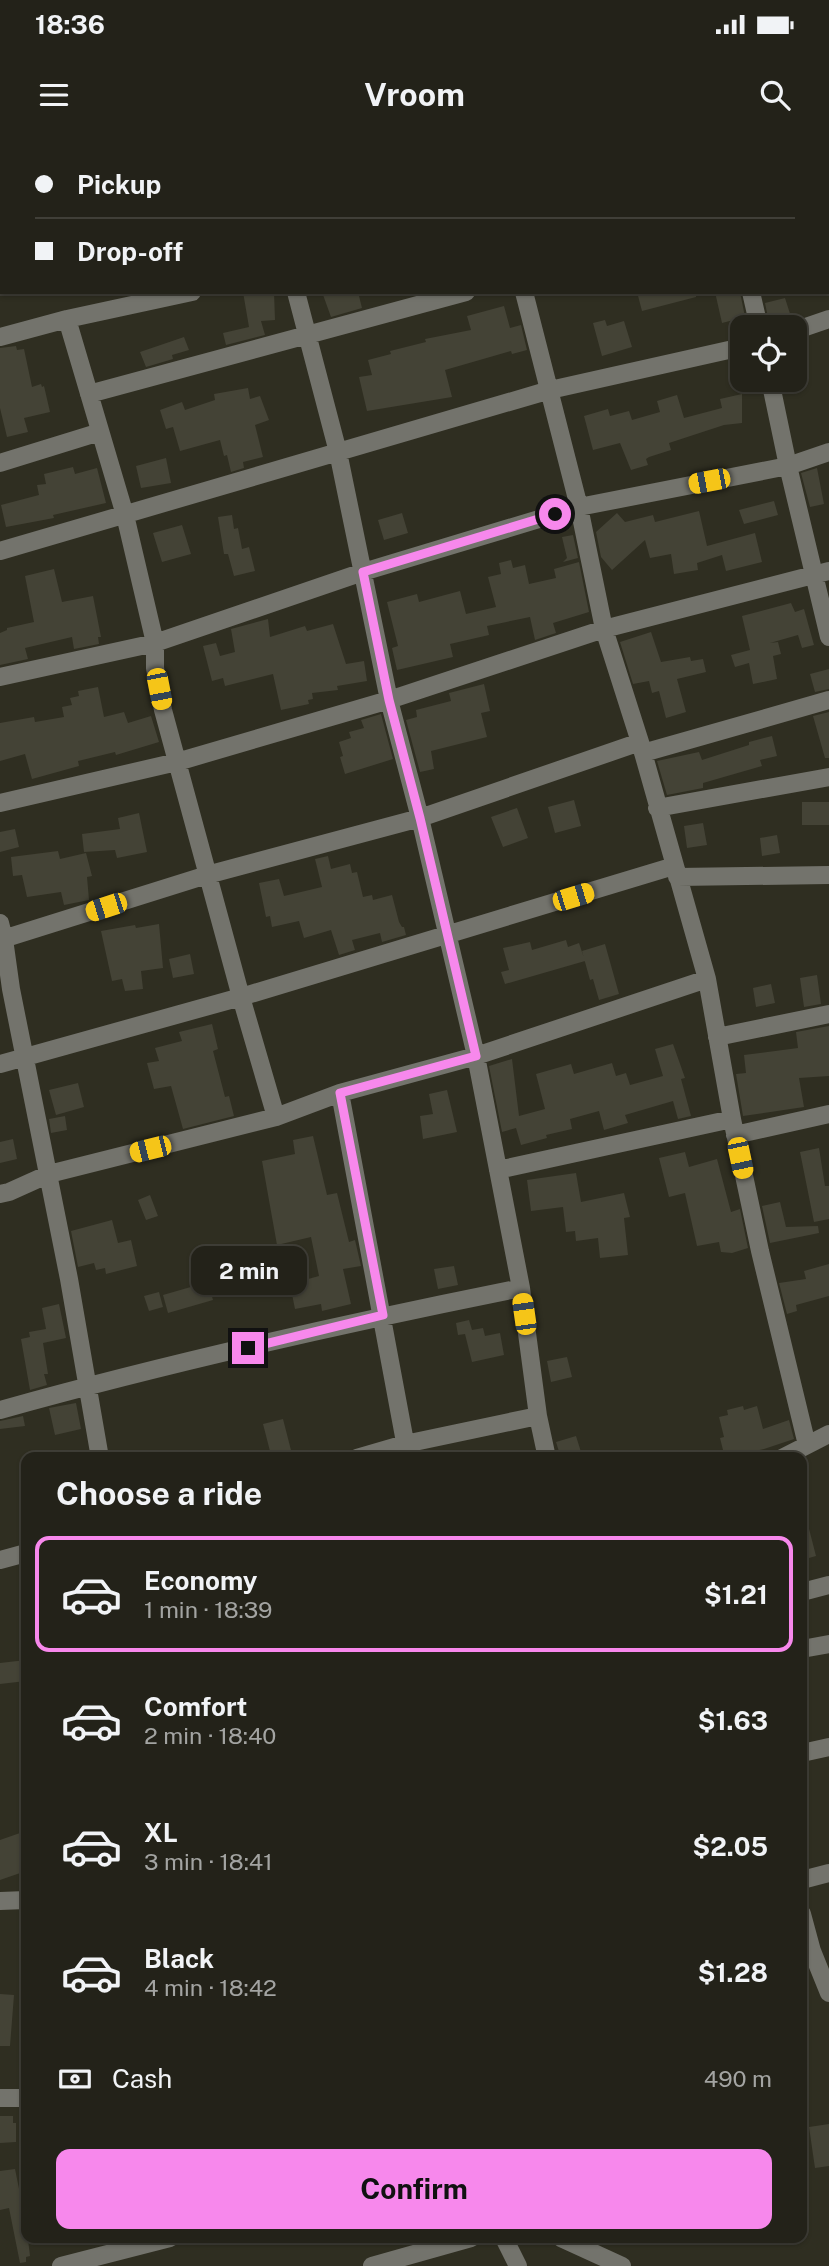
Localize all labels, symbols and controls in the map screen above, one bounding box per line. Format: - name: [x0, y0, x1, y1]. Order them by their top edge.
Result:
- text: 18:36: [35, 9, 105, 40]
- icon: menu: [35, 76, 73, 114]
- text: Vroom: [364, 76, 465, 113]
- icon: search: [756, 76, 794, 114]
- text: Pickup: [77, 169, 161, 200]
- text: Drop-off: [77, 236, 183, 267]
- map controls: [730, 315, 807, 392]
- button: locate: [730, 315, 807, 392]
- car: [687, 467, 732, 495]
- route start: [539, 498, 571, 530]
- car: [145, 666, 174, 712]
- car: [550, 881, 597, 913]
- car: [83, 891, 130, 923]
- car: [128, 1134, 173, 1164]
- car: [726, 1135, 755, 1181]
- callout: 2 min: [190, 1246, 306, 1296]
- text: 2 min: [219, 1257, 279, 1284]
- car: [511, 1292, 538, 1336]
- route end: [232, 1332, 264, 1364]
- text: Choose a ride: [56, 1475, 262, 1512]
- icon: car: [60, 1563, 123, 1626]
- text: Economy: [144, 1565, 257, 1596]
- text: $1.21: [704, 1579, 768, 1610]
- text: 1 min · 18:39: [144, 1596, 272, 1623]
- icon: car: [60, 1689, 123, 1752]
- text: Comfort: [144, 1691, 247, 1722]
- text: $1.63: [698, 1705, 768, 1736]
- text: 2 min · 18:40: [144, 1722, 276, 1749]
- icon: car: [60, 1815, 123, 1878]
- text: XL: [144, 1817, 178, 1848]
- text: $2.05: [692, 1831, 768, 1862]
- text: 3 min · 18:41: [144, 1848, 273, 1875]
- icon: car: [60, 1941, 123, 2004]
- text: Black: [144, 1943, 214, 1974]
- text: $1.28: [698, 1957, 768, 1988]
- text: 4 min · 18:42: [144, 1974, 277, 2001]
- icon: cash: [56, 2060, 94, 2098]
- text: Cash: [112, 2063, 172, 2094]
- text: 490 m: [704, 2065, 772, 2092]
- button: Confirm: [56, 2149, 772, 2229]

